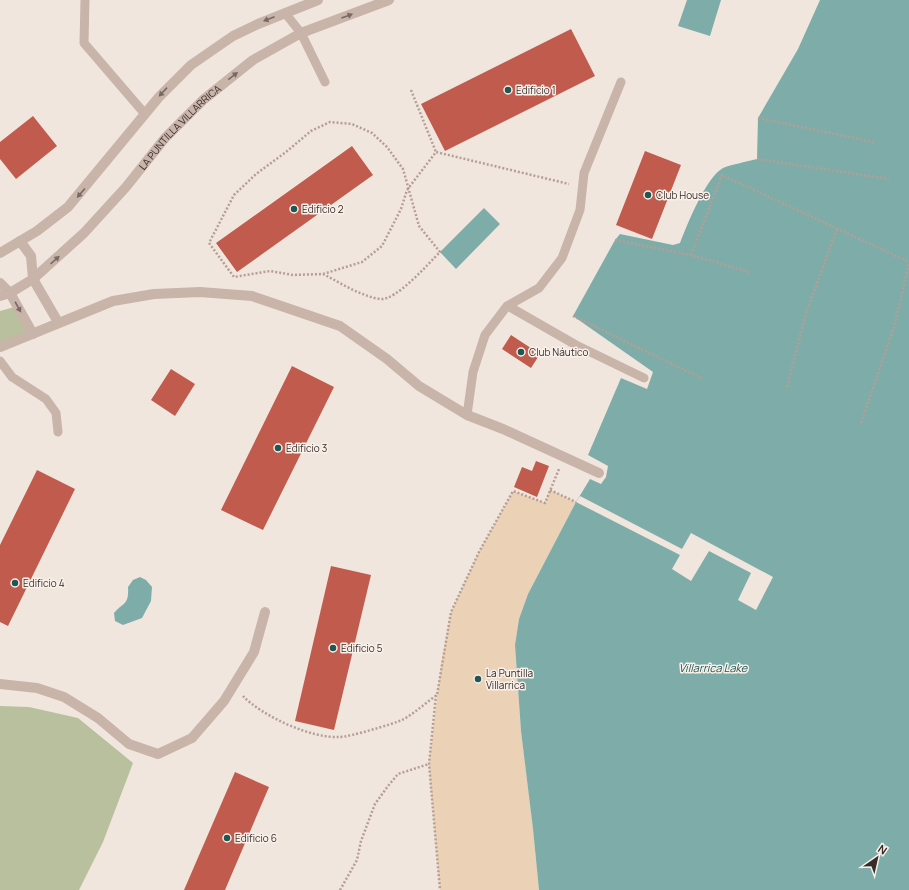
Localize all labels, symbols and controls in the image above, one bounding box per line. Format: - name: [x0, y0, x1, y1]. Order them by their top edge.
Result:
- one-way arrow: [342, 13, 354, 19]
- one-way arrow: [262, 17, 274, 23]
- one-way arrow: [227, 72, 238, 81]
- street label: LA PUNTILLA VILLARRICA: [135, 81, 224, 173]
- place label: Edificio 1: [516, 83, 556, 97]
- marker: Edificio 1: [503, 85, 513, 95]
- one-way arrow: [159, 88, 168, 97]
- one-way arrow: [76, 188, 85, 198]
- place label: Club House: [656, 188, 709, 202]
- marker: Club House: [643, 190, 653, 200]
- place label: Edificio 2: [302, 202, 344, 216]
- marker: Edificio 2: [289, 204, 299, 214]
- one-way arrow: [50, 255, 60, 264]
- one-way arrow: [15, 301, 22, 313]
- place label: Club Náutico: [529, 345, 588, 359]
- marker: Club Náutico: [516, 347, 526, 357]
- place label: Edificio 3: [286, 441, 327, 455]
- marker: Edificio 3: [273, 443, 283, 453]
- place label: Edificio 4: [23, 576, 65, 590]
- marker: Edificio 4: [10, 578, 20, 588]
- place label: Edificio 5: [341, 641, 383, 655]
- marker: Edificio 5: [328, 643, 338, 653]
- water label: Villarrica Lake: [679, 660, 748, 675]
- place label: La Puntilla Villarrica: [486, 666, 533, 692]
- marker: La Puntilla Villarrica: [473, 674, 483, 684]
- place label: Edificio 6: [235, 831, 277, 845]
- marker: Edificio 6: [222, 833, 232, 843]
- north arrow: [857, 838, 897, 878]
- text: N: [875, 841, 890, 858]

